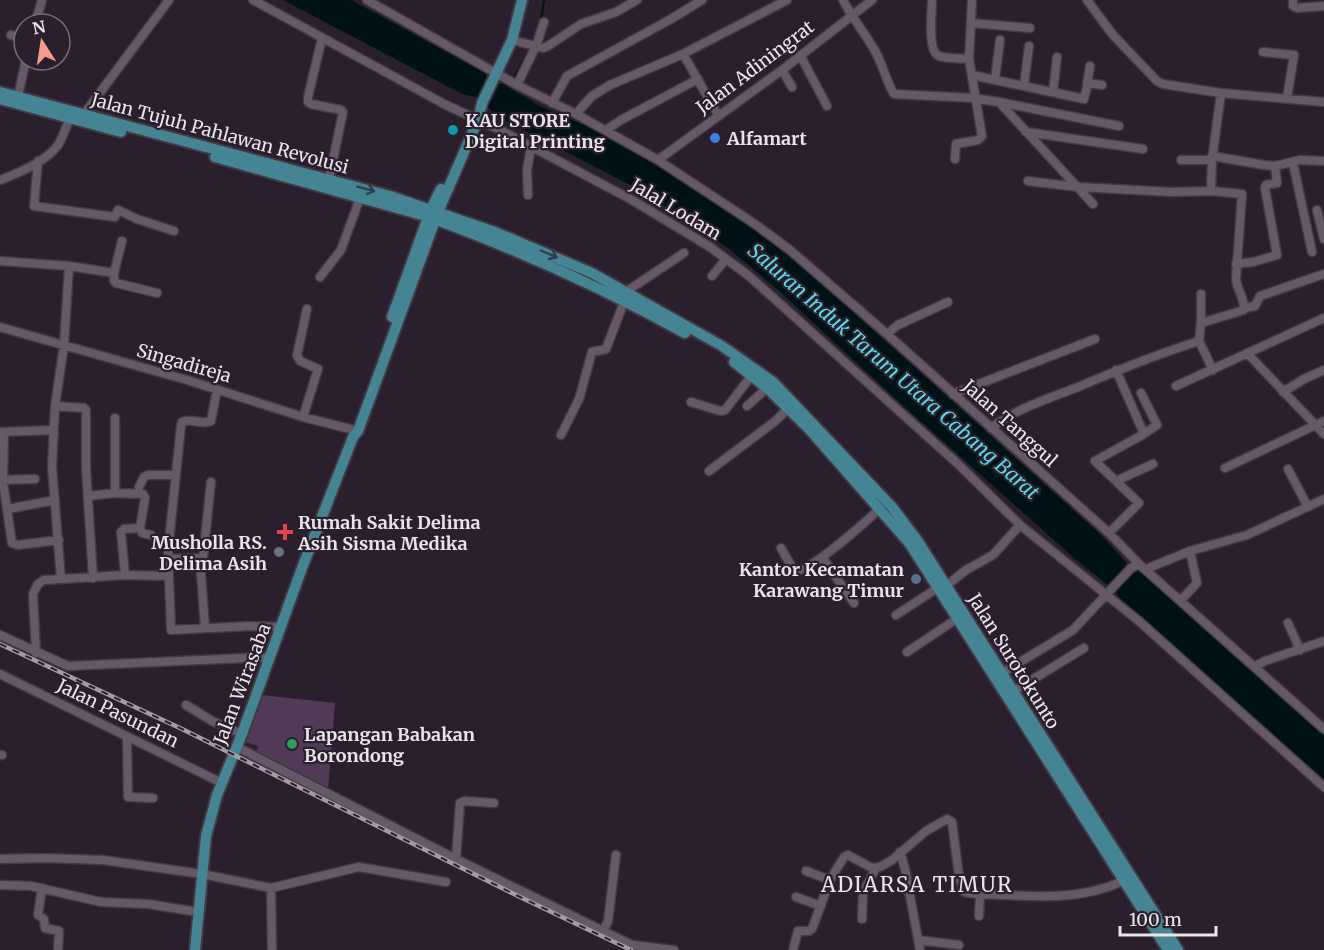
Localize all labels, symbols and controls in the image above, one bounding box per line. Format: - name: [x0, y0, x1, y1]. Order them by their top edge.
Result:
- north arrow: [12, 12, 72, 72]
- street label: Jalan Adiningrat: [691, 15, 818, 119]
- text: N: [31, 16, 47, 38]
- street label: Jalan Tujuh Pahlawan Revolusi: [88, 87, 351, 179]
- place label: KAU STORE Digital Printing: [465, 109, 605, 153]
- marker: KAU STORE Digital Printing: [446, 123, 460, 137]
- place label: Alfamart: [726, 127, 808, 150]
- marker: Alfamart: [708, 131, 722, 145]
- street label: Jalal Lodam: [626, 172, 726, 245]
- one-way arrow: [356, 184, 375, 196]
- water label: Saluran Induk Tarum Utara Cabang Barat: [743, 238, 1045, 504]
- one-way arrow: [540, 250, 558, 261]
- street label: Singadireja: [134, 339, 234, 388]
- street label: Jalan Tanggul: [957, 374, 1062, 472]
- place label: Rumah Sakit Delima Asih Sisma Medika: [297, 511, 481, 555]
- marker: Rumah Sakit Delima Asih Sisma Medika: [276, 523, 294, 541]
- place label: Musholla RS. Delima Asih: [151, 531, 267, 575]
- marker: Musholla RS. Delima Asih: [272, 545, 286, 559]
- place label: Kantor Kecamatan Karawang Timur: [739, 558, 904, 602]
- marker: Kantor Kecamatan Karawang Timur: [909, 572, 923, 586]
- street label: Jalan Surotokunto: [963, 588, 1065, 733]
- street label: Jalan Wirasaba: [208, 620, 276, 749]
- street label: Jalan Pasundan: [52, 673, 183, 752]
- place label: Lapangan Babakan Borondong: [304, 723, 475, 767]
- marker: Lapangan Babakan Borondong: [285, 737, 299, 751]
- district label: ADIARSA TIMUR: [820, 871, 1013, 898]
- scale bar: [1120, 899, 1216, 937]
- text: 100 m: [1129, 908, 1182, 931]

